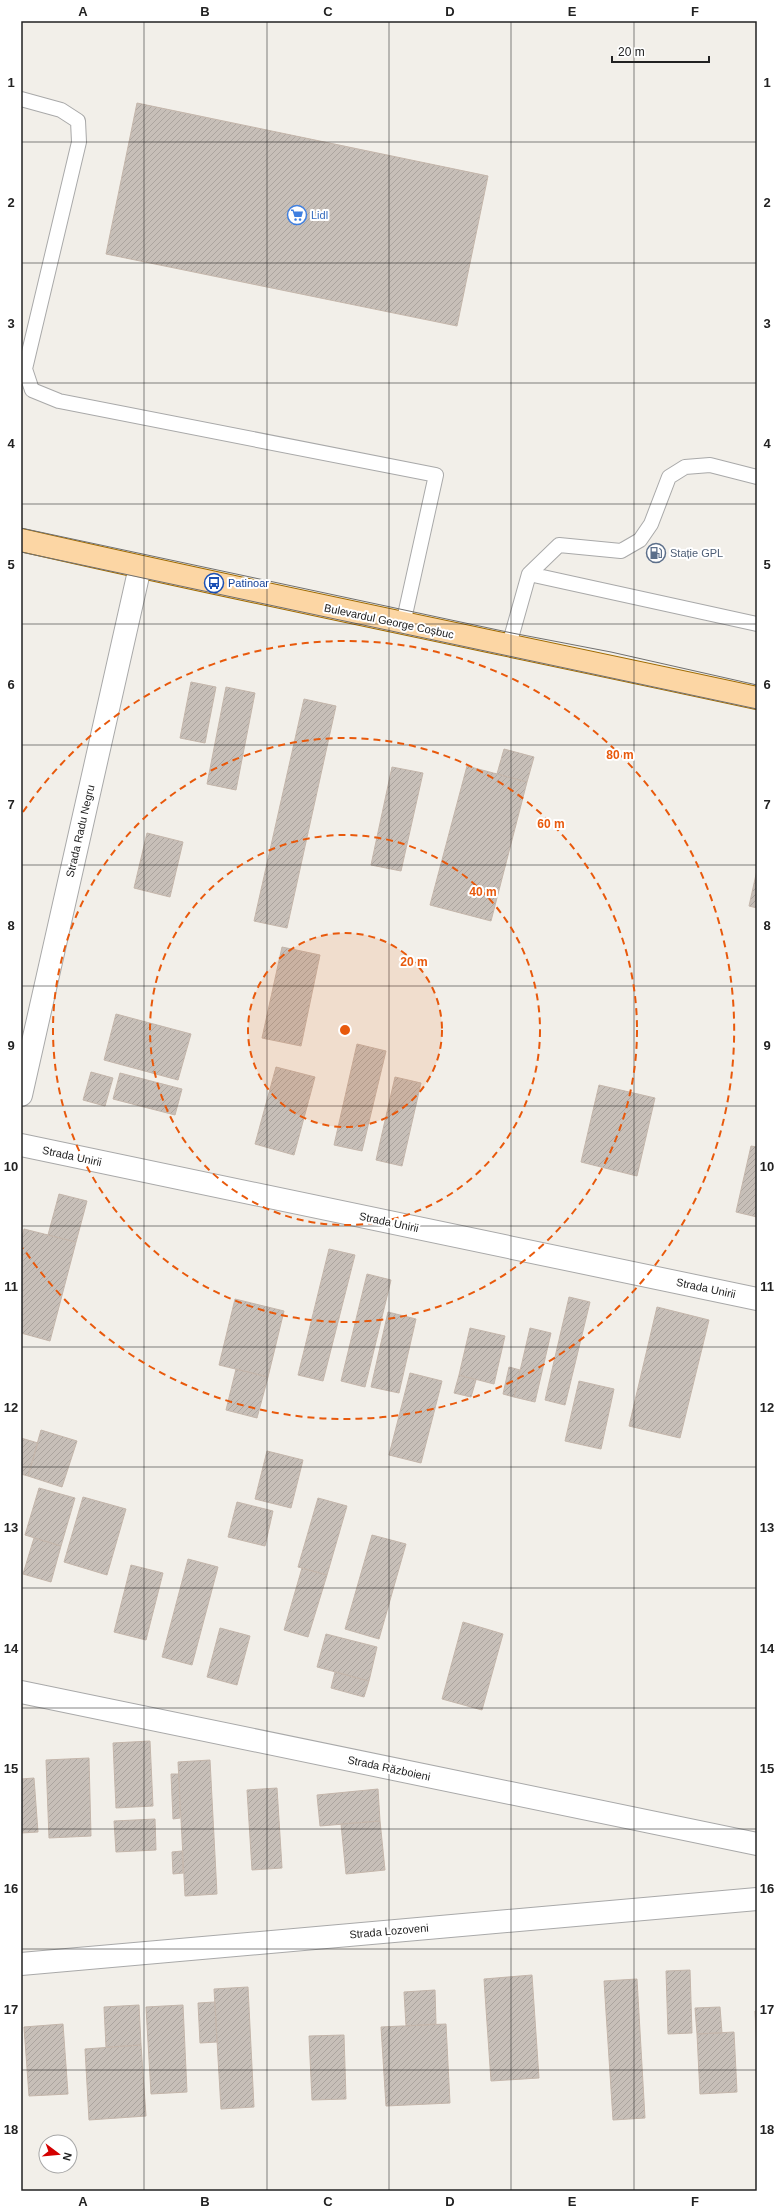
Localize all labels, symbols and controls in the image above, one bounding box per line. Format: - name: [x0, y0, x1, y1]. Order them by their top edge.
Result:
- text: A: [78, 4, 88, 19]
- text: B: [200, 4, 210, 19]
- text: C: [323, 4, 333, 19]
- text: D: [445, 4, 455, 19]
- text: E: [568, 4, 577, 19]
- text: F: [691, 4, 699, 19]
- scale bar: [612, 38, 709, 64]
- text: 20 m: [618, 45, 645, 59]
- text: 1: [7, 75, 15, 90]
- text: 1: [763, 75, 771, 90]
- text: 2: [7, 195, 15, 210]
- text: 2: [763, 195, 771, 210]
- supermarket icon: Lidl: [286, 204, 308, 226]
- place label: Lidl: [311, 209, 328, 221]
- text: 3: [7, 316, 15, 331]
- text: 3: [763, 316, 771, 331]
- text: 4: [7, 436, 15, 451]
- text: 4: [763, 436, 771, 451]
- fuel station icon: Stație GPL: [645, 542, 667, 564]
- place label: Stație GPL: [670, 547, 723, 559]
- text: 5: [7, 557, 15, 572]
- text: 5: [763, 557, 771, 572]
- bus stop icon: Patinoar: [203, 572, 225, 594]
- place label: Patinoar: [228, 577, 269, 589]
- street label: Bulevardul George Coșbuc: [323, 601, 455, 641]
- text: 6: [7, 677, 15, 692]
- text: 6: [763, 677, 771, 692]
- text: 80 m: [606, 748, 634, 762]
- street label: Strada Radu Negru: [63, 783, 97, 879]
- text: 7: [7, 797, 15, 812]
- text: 7: [763, 797, 771, 812]
- text: 60 m: [537, 817, 565, 831]
- text: 40 m: [469, 885, 497, 899]
- text: 8: [7, 918, 15, 933]
- text: 8: [763, 918, 771, 933]
- text: 20 m: [400, 955, 428, 969]
- centre of rings: [338, 1023, 352, 1037]
- text: 9: [7, 1038, 15, 1053]
- text: 9: [763, 1038, 771, 1053]
- street label: Strada Unirii: [41, 1144, 103, 1168]
- text: 10: [4, 1159, 18, 1174]
- text: 10: [760, 1159, 774, 1174]
- street label: Strada Unirii: [358, 1210, 420, 1234]
- street label: Strada Unirii: [675, 1276, 737, 1300]
- text: 11: [4, 1279, 18, 1294]
- text: 11: [760, 1279, 774, 1294]
- text: 12: [4, 1400, 18, 1415]
- text: 12: [760, 1400, 774, 1415]
- text: 13: [4, 1520, 18, 1535]
- text: 13: [760, 1520, 774, 1535]
- text: 14: [4, 1641, 19, 1656]
- text: 14: [760, 1641, 775, 1656]
- street label: Strada Războieni: [346, 1753, 432, 1783]
- text: 15: [4, 1761, 18, 1776]
- text: 15: [760, 1761, 774, 1776]
- text: 16: [4, 1881, 18, 1896]
- text: 16: [760, 1881, 774, 1896]
- street label: Strada Lozoveni: [349, 1922, 429, 1940]
- text: 17: [4, 2002, 18, 2017]
- text: 17: [760, 2002, 774, 2017]
- text: 18: [4, 2122, 18, 2137]
- text: 18: [760, 2122, 774, 2137]
- north arrow: [38, 2134, 78, 2174]
- text: N: [61, 2151, 74, 2162]
- text: A: [78, 2194, 88, 2209]
- text: B: [200, 2194, 210, 2209]
- text: C: [323, 2194, 333, 2209]
- text: D: [445, 2194, 455, 2209]
- text: E: [568, 2194, 577, 2209]
- text: F: [691, 2194, 699, 2209]

